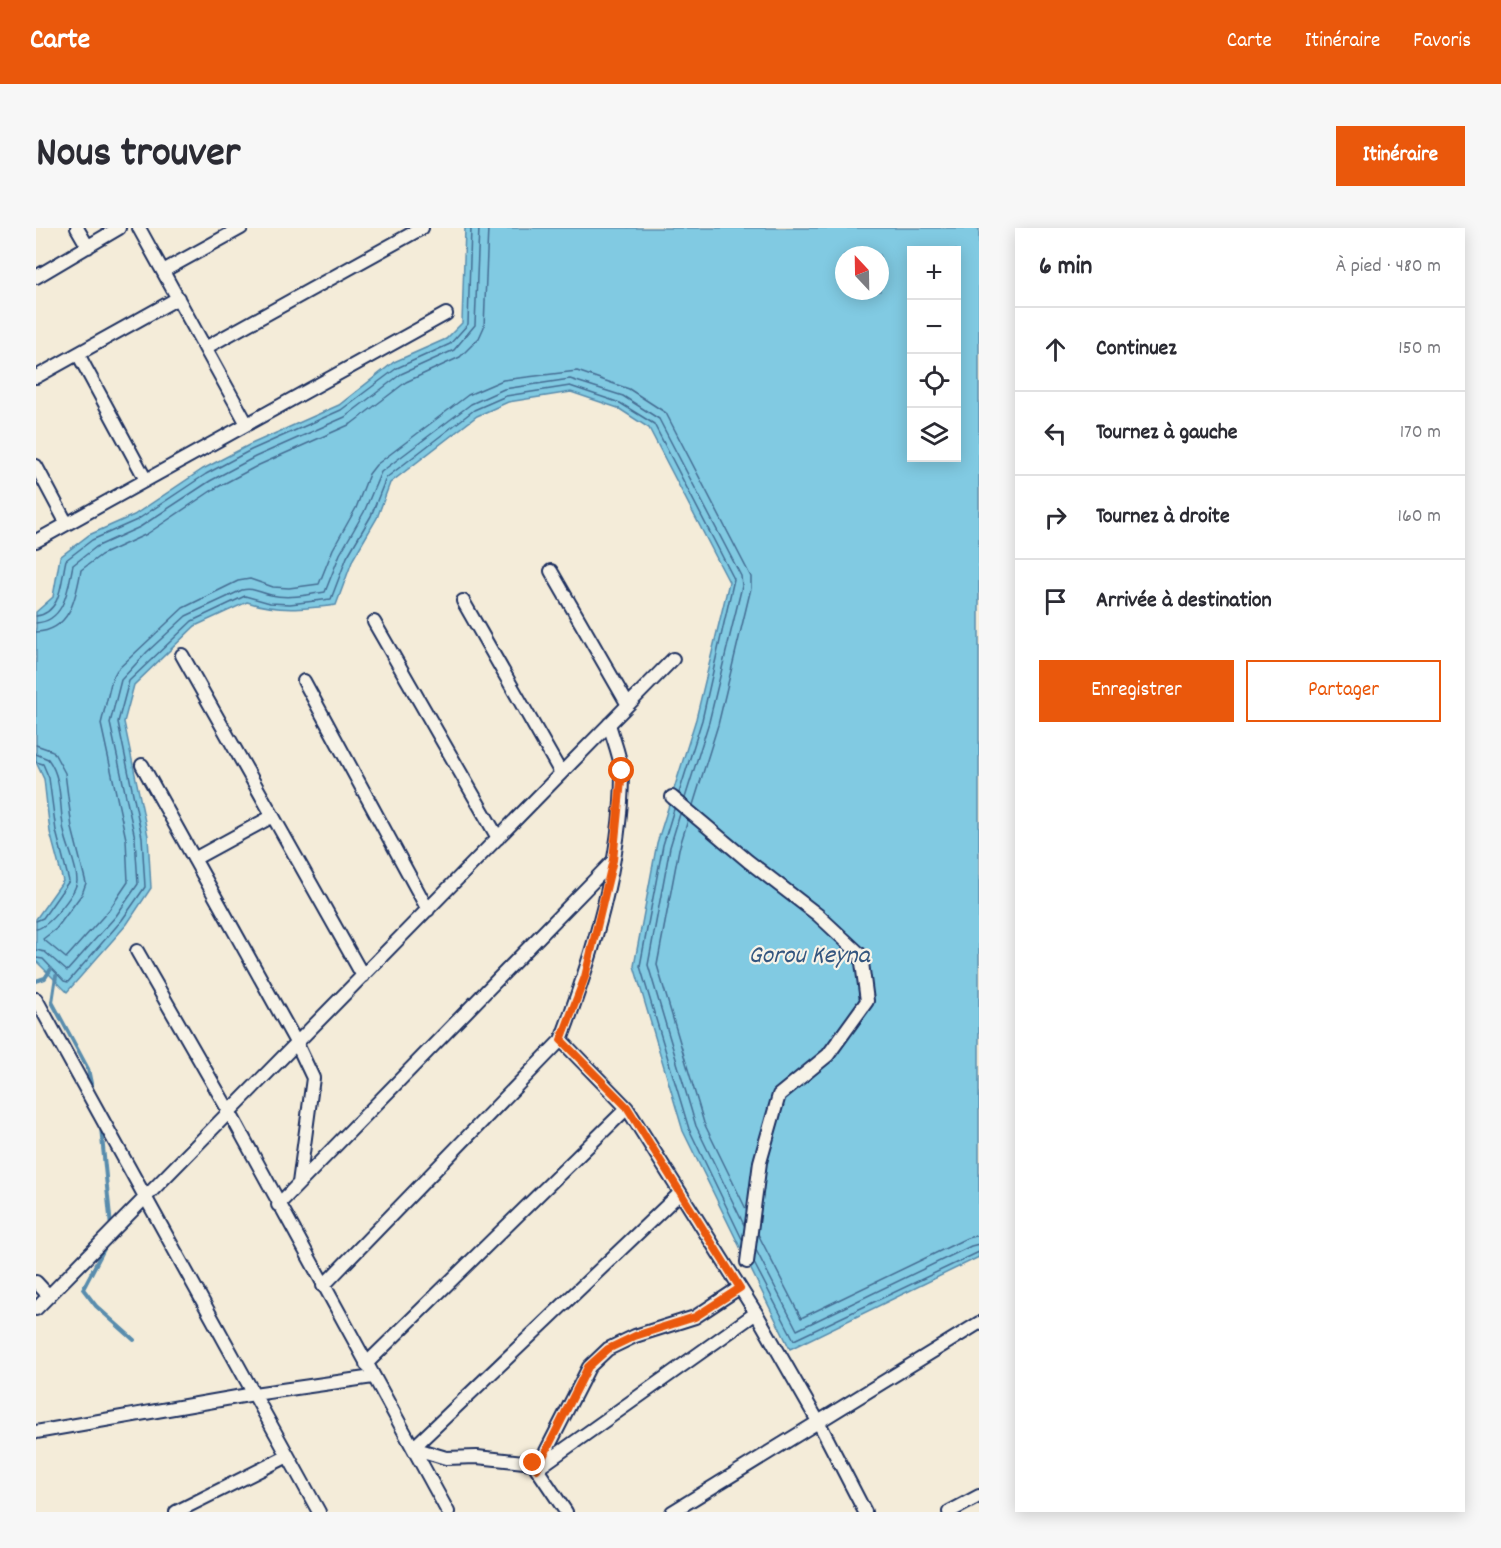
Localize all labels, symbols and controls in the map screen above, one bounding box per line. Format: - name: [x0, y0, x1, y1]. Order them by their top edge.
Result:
- text: Carte: [30, 22, 90, 62]
- text: Carte: [1227, 27, 1272, 57]
- text: Itinéraire: [1305, 27, 1380, 57]
- text: Favoris: [1413, 27, 1471, 57]
- text: Nous trouver: [36, 126, 240, 186]
- button: Itinéraire: [1336, 126, 1465, 186]
- north arrow: [835, 246, 889, 300]
- map controls: [907, 246, 961, 462]
- button: +: [907, 246, 961, 300]
- text: 6 min: [1039, 249, 1092, 286]
- text: À pied · 480 m: [1336, 253, 1441, 281]
- button: −: [907, 300, 961, 354]
- icon: ahead: [1039, 333, 1072, 366]
- text: Continuez: [1096, 334, 1177, 365]
- text: 150 m: [1398, 335, 1441, 363]
- button: locate: [907, 354, 961, 408]
- button: layers: [907, 408, 961, 462]
- icon: left: [1039, 417, 1072, 450]
- text: Tournez à gauche: [1096, 418, 1238, 449]
- text: 170 m: [1400, 419, 1441, 447]
- icon: right: [1039, 501, 1072, 534]
- text: Tournez à droite: [1096, 502, 1230, 533]
- text: 160 m: [1398, 503, 1441, 531]
- icon: arrive: [1039, 585, 1072, 618]
- text: Arrivée à destination: [1096, 586, 1272, 617]
- button: Enregistrer: [1039, 660, 1234, 722]
- button: Partager: [1246, 660, 1441, 722]
- route start: [608, 757, 634, 783]
- water label: Gorou Keyna: [748, 938, 871, 975]
- route end: [519, 1449, 545, 1475]

